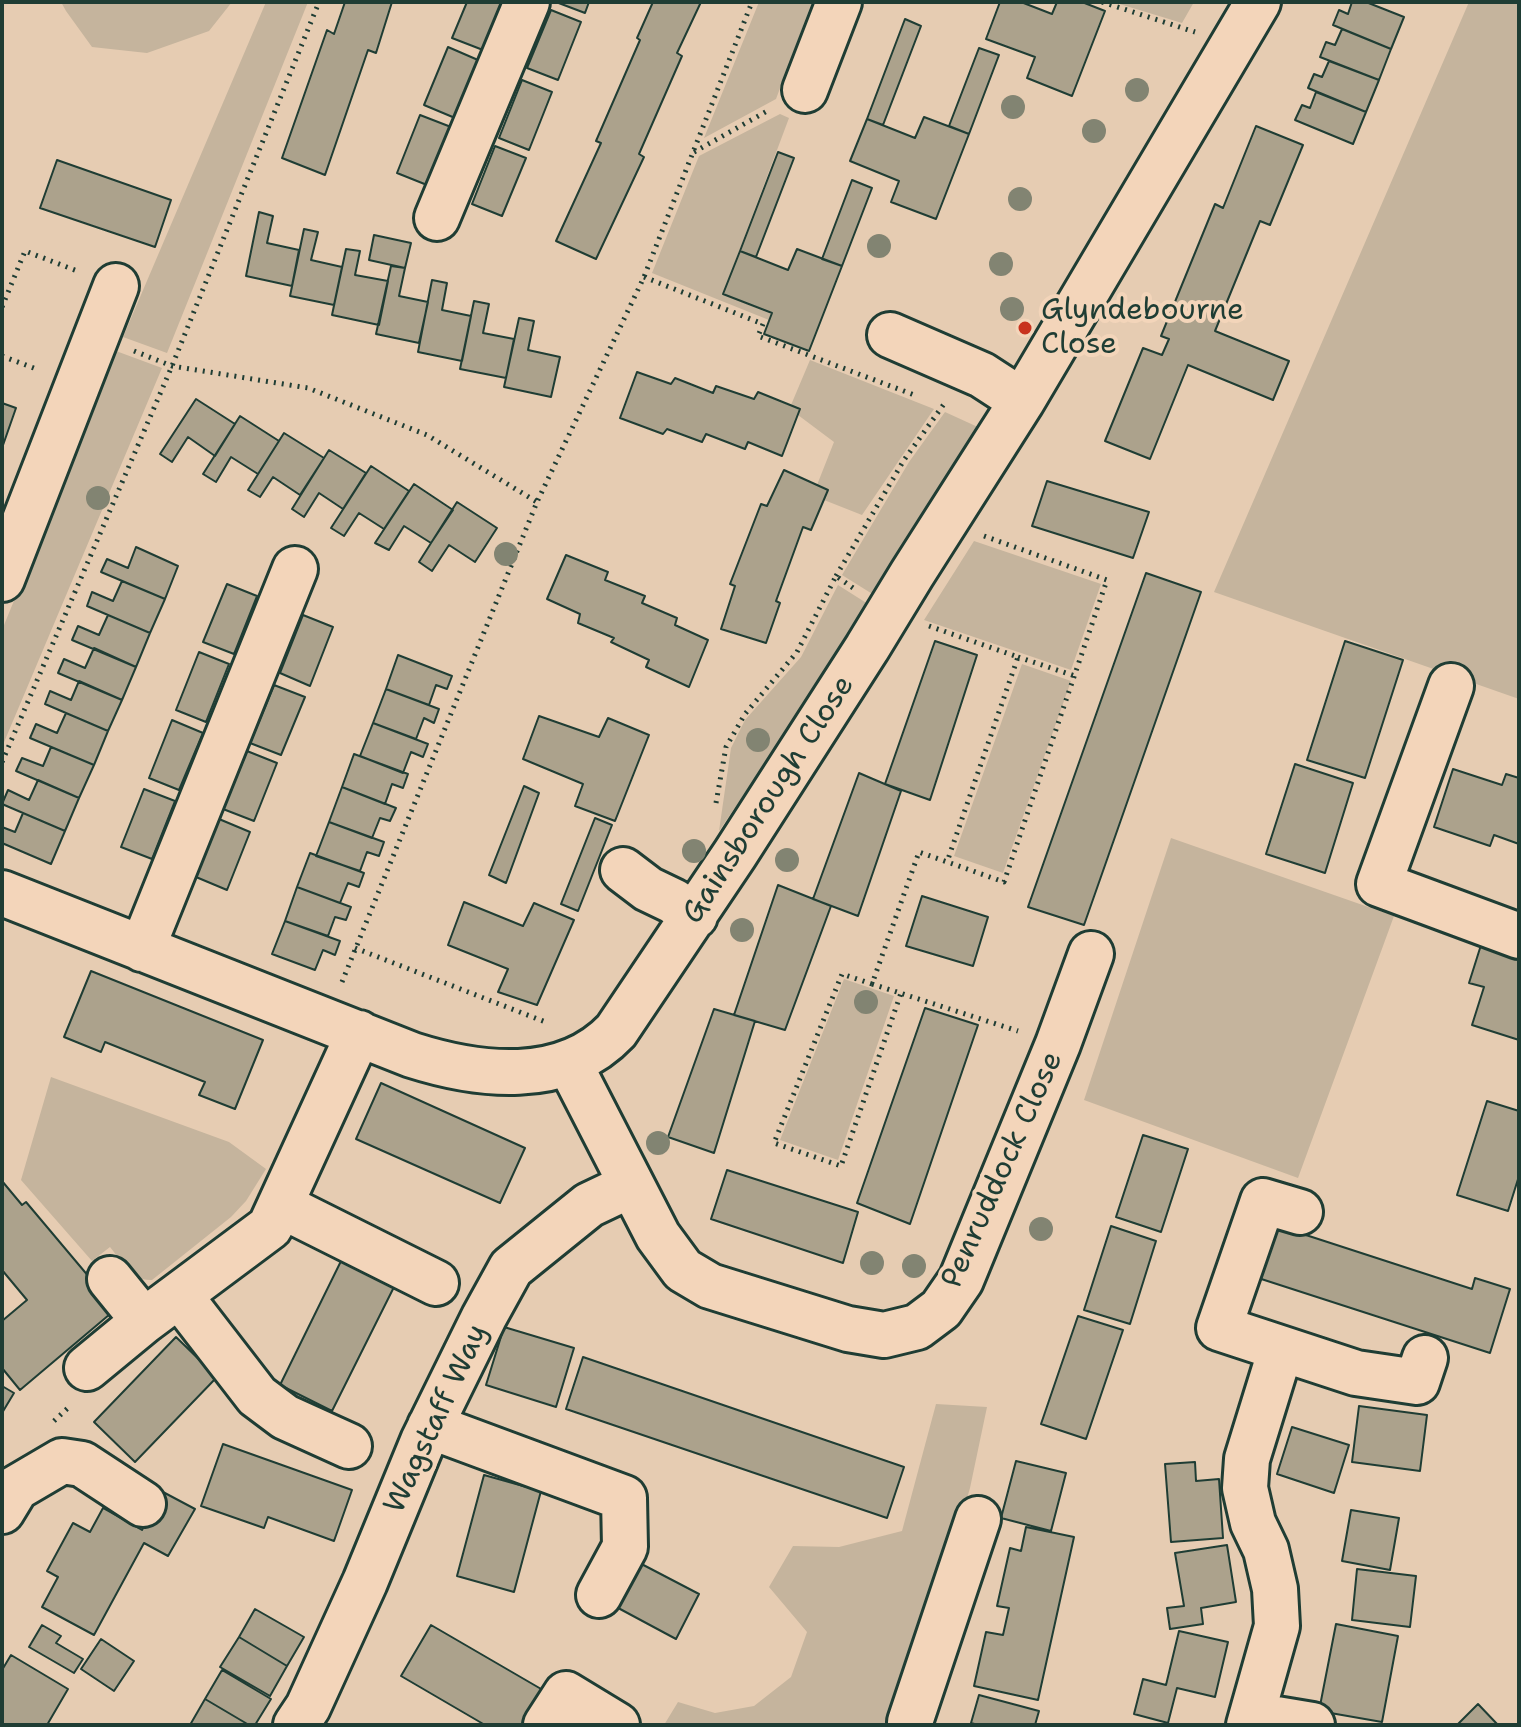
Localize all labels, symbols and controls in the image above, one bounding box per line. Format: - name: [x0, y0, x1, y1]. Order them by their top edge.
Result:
- place label: Glyndebourne Close: [1041, 293, 1244, 364]
- marker: Glyndebourne Close: [1016, 319, 1034, 337]
- street label: Gainsborough Close: [675, 669, 863, 931]
- street label: Penruddock Close: [935, 1046, 1071, 1294]
- street label: Wagstaff Way: [377, 1319, 497, 1519]

